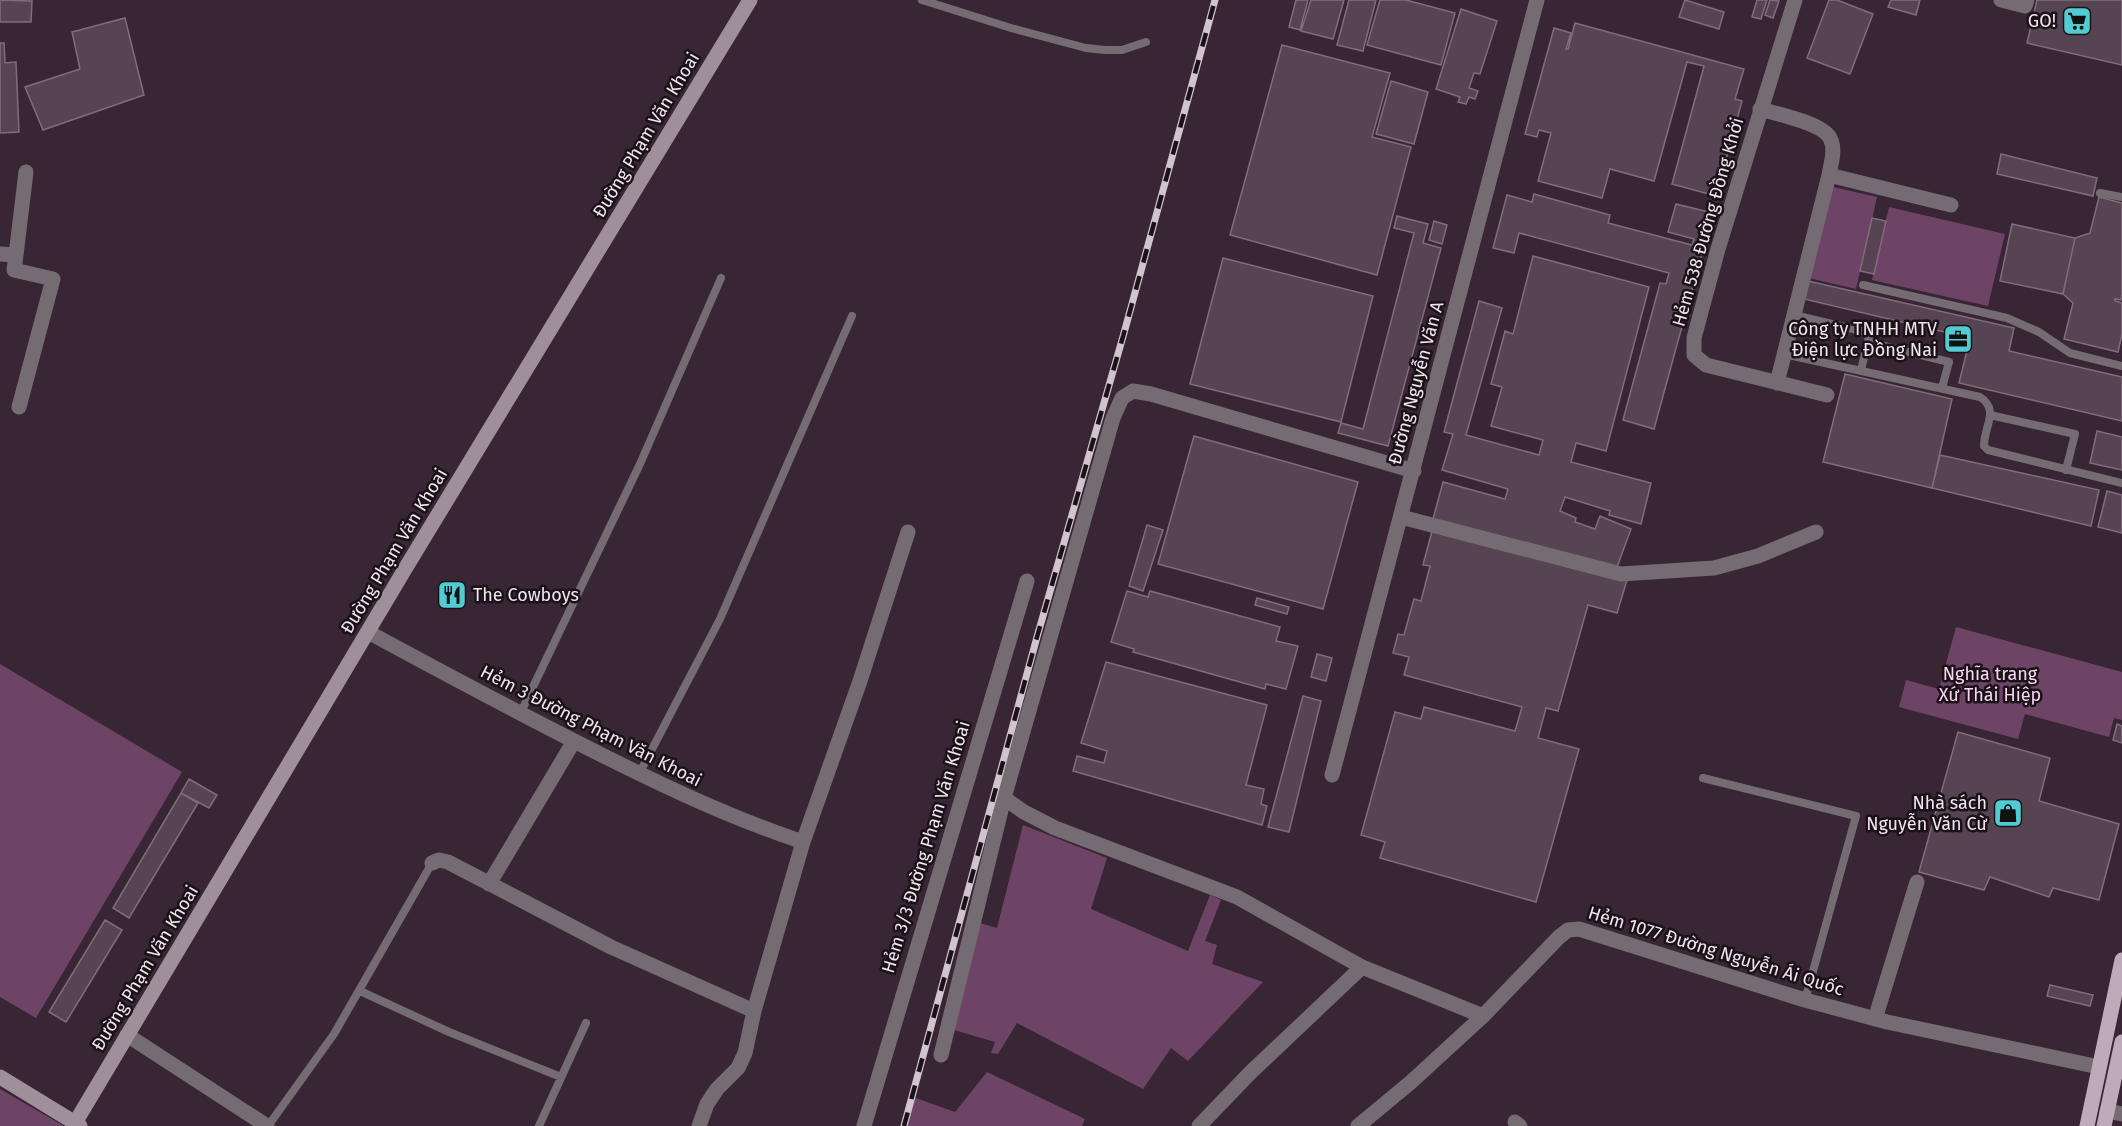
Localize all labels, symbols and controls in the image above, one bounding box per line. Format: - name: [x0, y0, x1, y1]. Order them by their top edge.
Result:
- supermarket icon: GO!: [2061, 5, 2093, 37]
- place label: GO!: [2028, 10, 2056, 32]
- street label: Đường Phạm Văn Khoai: [588, 48, 704, 222]
- street label: Hẻm 538 Đường Đồng Khởi: [1668, 115, 1748, 329]
- street label: Đường Nguyễn Văn A: [1383, 298, 1449, 467]
- place label: Công ty TNHH MTV Điện lực Đồng Nai: [1788, 318, 1937, 361]
- office icon: Công ty TNHH MTV Điện lực Đồng Nai: [1942, 323, 1974, 355]
- street label: Đường Phạm Văn Khoai: [336, 464, 452, 638]
- restaurant icon: The Cowboys: [436, 579, 468, 611]
- place label: The Cowboys: [473, 584, 579, 606]
- street label: Hẻm 3 Đường Phạm Văn Khoai: [477, 661, 705, 791]
- park label: Nghĩa trang Xứ Thái Hiệp: [1939, 663, 2041, 706]
- street label: Hẻm 3/3 Đường Phạm Văn Khoai: [877, 718, 975, 976]
- place label: Nhà sách Nguyễn Văn Cừ: [1866, 792, 1987, 835]
- shop icon: Nhà sách Nguyễn Văn Cừ: [1992, 797, 2024, 829]
- street label: Đường Phạm Văn Khoai: [87, 881, 203, 1055]
- street label: Hẻm 1077 Đường Nguyễn Ái Quốc: [1586, 901, 1847, 1001]

